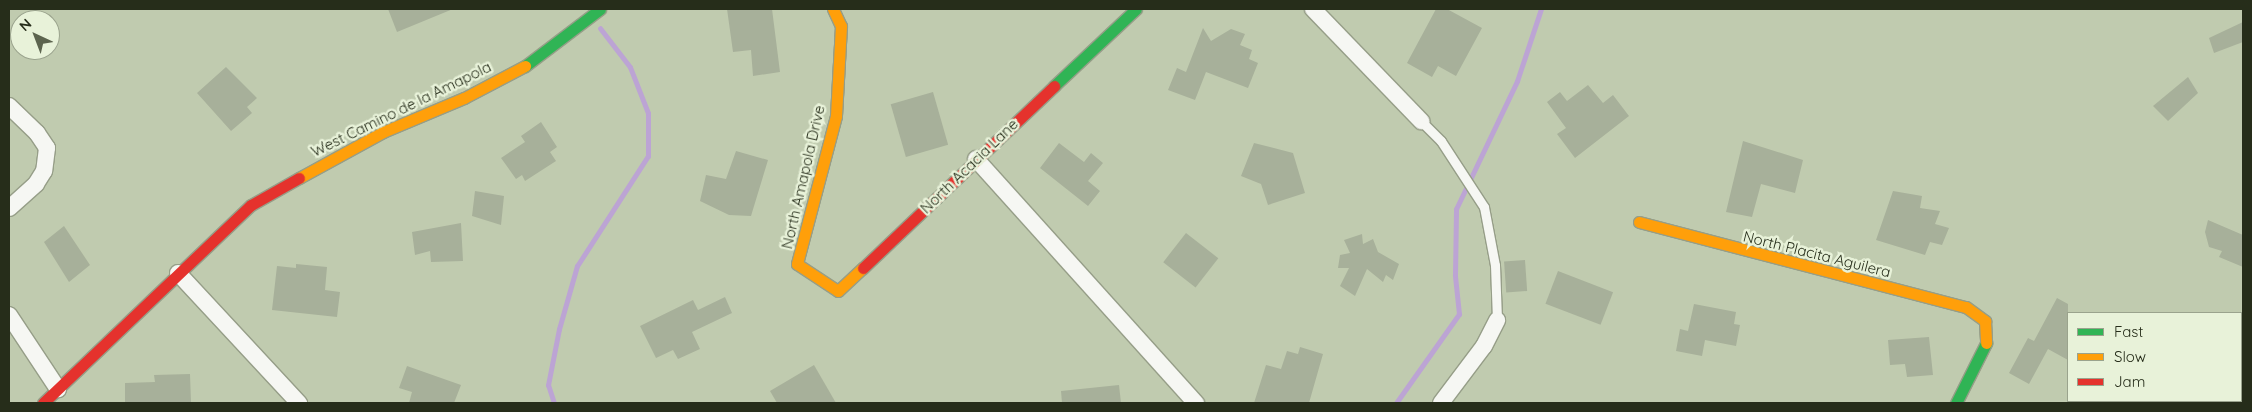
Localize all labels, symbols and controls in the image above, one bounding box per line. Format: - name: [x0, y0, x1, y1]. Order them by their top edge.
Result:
- north arrow: [10, 10, 60, 60]
- text: N: [16, 15, 35, 35]
- street label: West Camino de la Amapola: [308, 58, 494, 160]
- street label: North Amapola Drive: [778, 103, 828, 251]
- street label: North Acacia Lane: [917, 115, 1021, 217]
- street label: North Placita Aguilera: [1741, 227, 1893, 281]
- legend: [2067, 312, 2242, 402]
- text: Fast: [2114, 322, 2143, 341]
- text: Slow: [2114, 347, 2146, 366]
- text: Jam: [2114, 372, 2145, 391]

